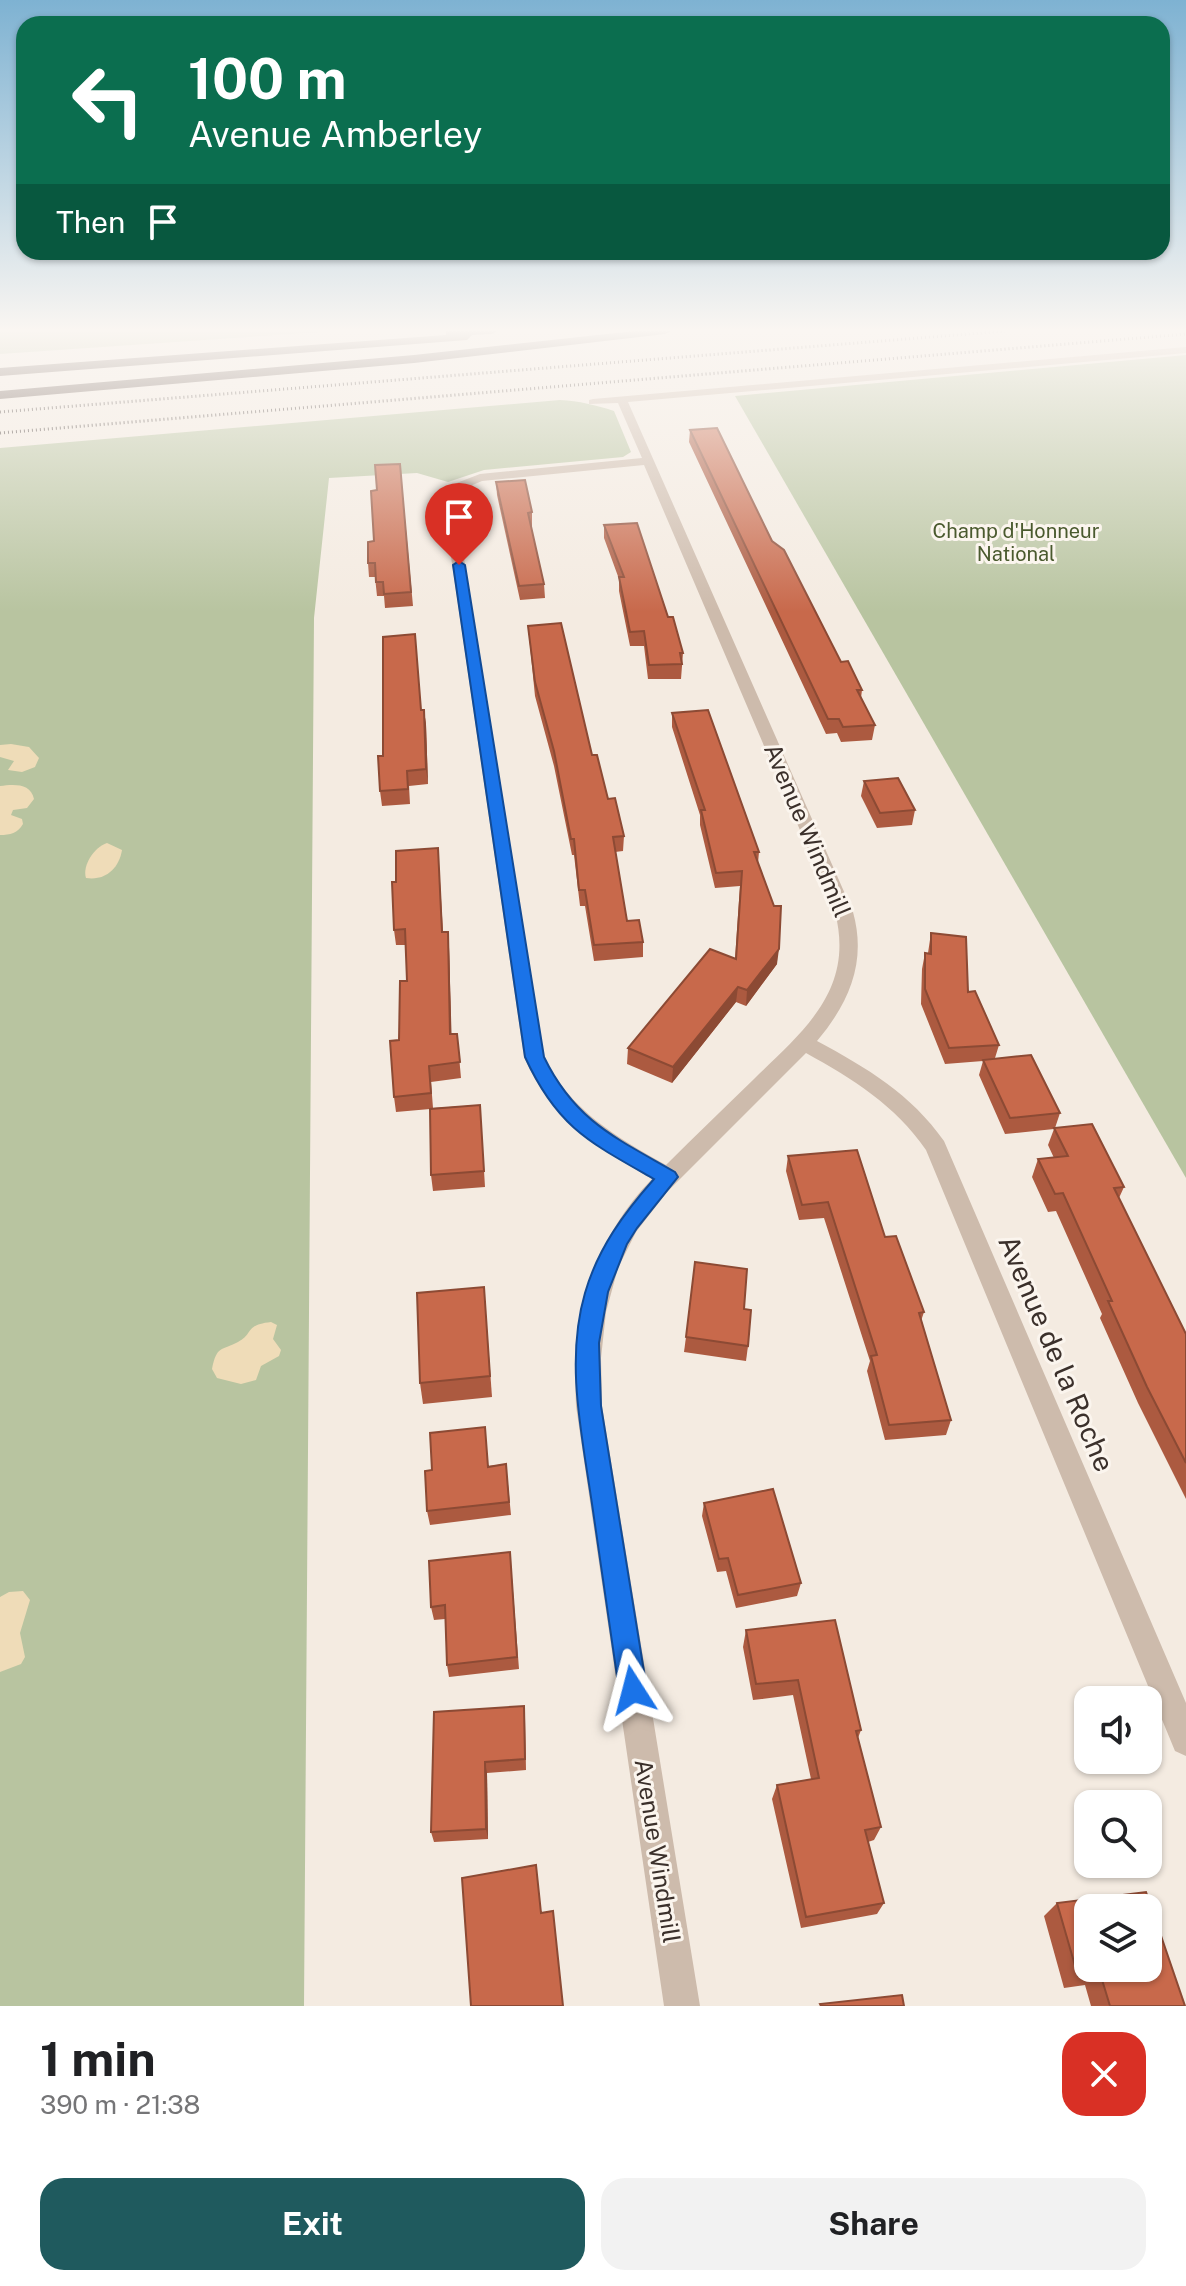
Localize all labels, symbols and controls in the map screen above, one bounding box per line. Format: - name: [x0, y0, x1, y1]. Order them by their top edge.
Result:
- text: 100 m: [188, 46, 347, 112]
- icon: left: [56, 48, 160, 152]
- text: Avenue Amberley: [188, 113, 482, 155]
- icon: arrive: [141, 200, 185, 244]
- text: Then: [56, 204, 125, 240]
- pin: [425, 483, 493, 565]
- icon: arrive: [437, 495, 481, 539]
- park label: Champ d'Honneur National: [932, 519, 1100, 566]
- street label: Avenue Windmill: [759, 739, 857, 921]
- street label: Avenue de la Roche: [992, 1230, 1122, 1476]
- position arrow: [591, 1648, 675, 1732]
- map controls: [1074, 1686, 1162, 1982]
- button: sound: [1074, 1686, 1162, 1774]
- street label: Avenue Windmill: [630, 1757, 686, 1945]
- button: search: [1074, 1790, 1162, 1878]
- button: layers: [1074, 1894, 1162, 1982]
- text: 1 min: [40, 2030, 156, 2087]
- button: close: [1062, 2032, 1146, 2116]
- text: 390 m · 21:38: [40, 2089, 200, 2120]
- button: Exit: [40, 2178, 585, 2270]
- button: Share: [601, 2178, 1146, 2270]

